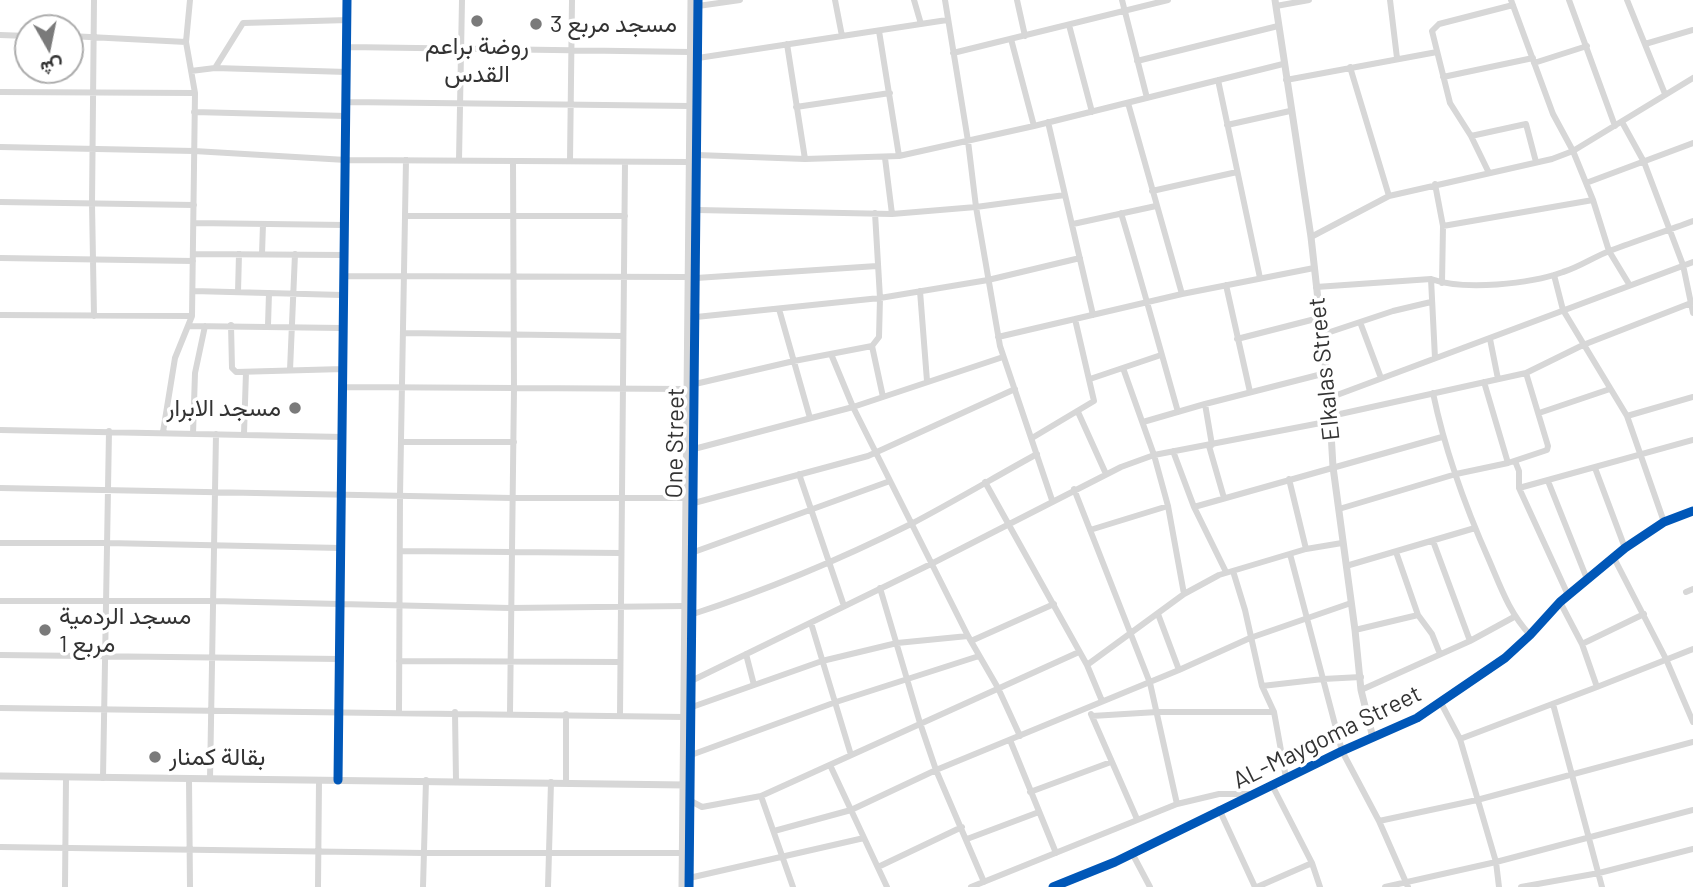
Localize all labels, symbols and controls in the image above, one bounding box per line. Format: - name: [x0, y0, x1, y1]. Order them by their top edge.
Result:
- place label: مسجد مربع 3: [550, 10, 677, 38]
- marker: روضة براعم القدس: [469, 13, 485, 29]
- north arrow: [14, 14, 84, 84]
- marker: مسجد مربع 3: [528, 16, 544, 32]
- place label: روضة براعم القدس: [425, 32, 529, 88]
- text: ش: [39, 55, 65, 81]
- street label: Elkalas Street: [1302, 296, 1346, 442]
- street label: One Street: [660, 387, 690, 499]
- place label: مسجد الابرار: [166, 394, 281, 422]
- marker: مسجد الابرار: [287, 400, 303, 416]
- place label: مسجد الردمية مربع 1: [59, 602, 191, 658]
- marker: مسجد الردمية مربع 1: [37, 622, 53, 638]
- street label: AL-Maygoma Street: [1228, 679, 1426, 795]
- place label: بقالة كمنار: [169, 743, 265, 771]
- marker: بقالة كمنار: [147, 749, 163, 765]

